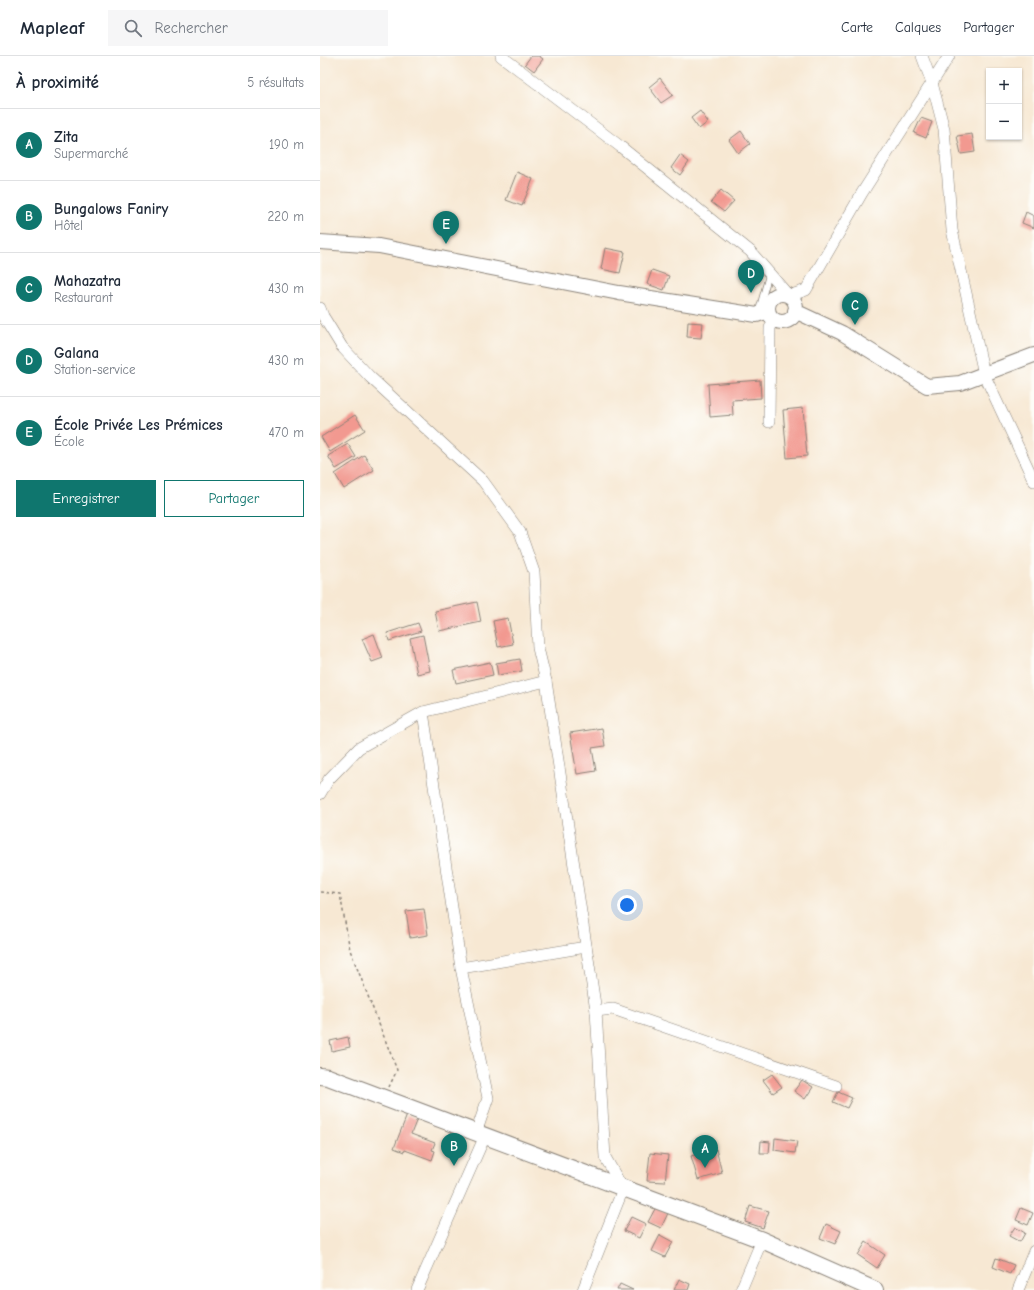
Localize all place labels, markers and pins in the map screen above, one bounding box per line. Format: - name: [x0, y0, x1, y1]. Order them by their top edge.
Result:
- pin: E: [433, 211, 459, 244]
- pin: D: [738, 260, 764, 293]
- pin: C: [842, 292, 868, 325]
- pin: B: [441, 1133, 467, 1166]
- pin: A: [692, 1135, 718, 1168]

